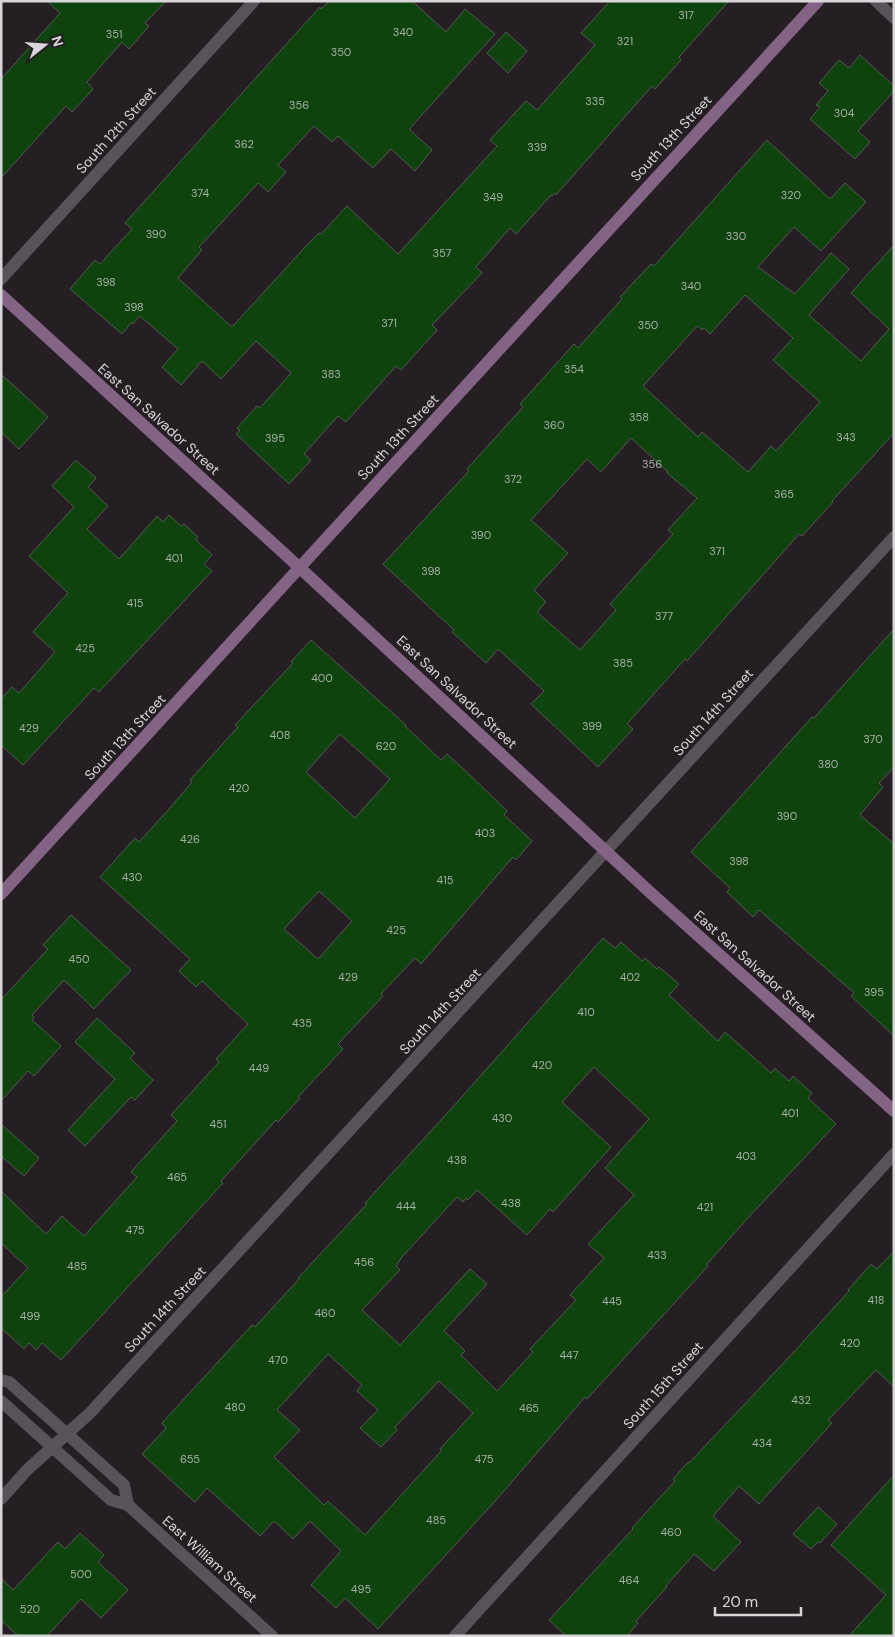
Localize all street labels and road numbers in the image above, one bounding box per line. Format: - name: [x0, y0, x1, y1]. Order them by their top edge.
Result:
- street label: South 12th Street: [72, 83, 160, 177]
- street label: South 13th Street: [626, 91, 716, 185]
- street label: East San Salvador Street: [94, 359, 224, 479]
- street label: South 13th Street: [353, 390, 443, 484]
- street label: East San Salvador Street: [393, 631, 521, 753]
- street label: South 14th Street: [669, 665, 757, 759]
- street label: South 13th Street: [80, 690, 170, 784]
- street label: East San Salvador Street: [690, 906, 820, 1026]
- street label: South 14th Street: [395, 964, 485, 1058]
- street label: South 14th Street: [120, 1262, 210, 1356]
- street label: South 15th Street: [619, 1338, 707, 1432]
- street label: East William Street: [159, 1512, 261, 1606]

